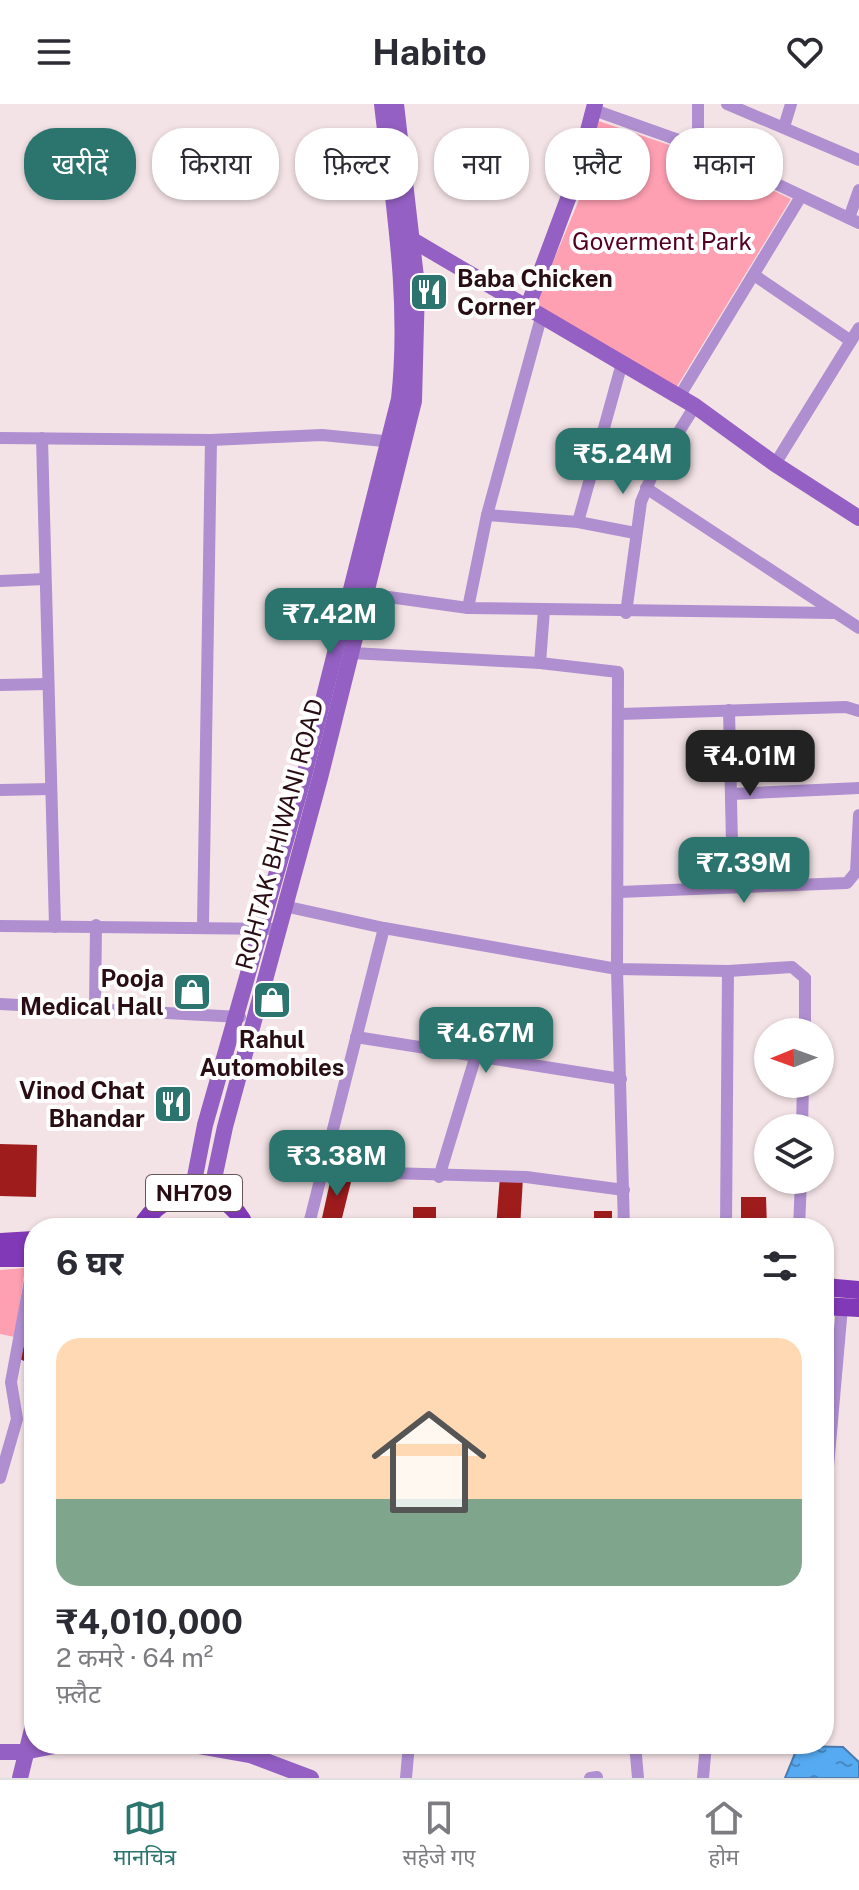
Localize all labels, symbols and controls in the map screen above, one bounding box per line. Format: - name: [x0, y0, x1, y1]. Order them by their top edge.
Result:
- icon: menu: [32, 30, 76, 74]
- icon: heart: [783, 30, 827, 74]
- text: Habito: [372, 31, 487, 73]
- chip: खरीदें: [24, 128, 136, 200]
- chip: किराया: [152, 128, 279, 200]
- chip: फ़िल्टर: [295, 128, 418, 200]
- chip: नया: [434, 128, 529, 200]
- chip: फ़्लैट: [545, 128, 650, 200]
- chip: मकान: [666, 128, 783, 200]
- park label: Goverment Park: [572, 227, 752, 255]
- place label: Baba Chicken Corner: [457, 264, 613, 320]
- restaurant icon: Baba Chicken Corner: [408, 271, 450, 313]
- pin: ₹5.24M: [558, 428, 688, 496]
- text: ₹5.24M: [573, 438, 673, 469]
- pin: ₹7.42M: [265, 588, 395, 656]
- text: ₹7.42M: [283, 598, 377, 629]
- street label: ROHTAK BHIWANI ROAD: [229, 696, 329, 972]
- pin: ₹4.01M: [685, 730, 815, 798]
- text: ₹4.01M: [704, 740, 796, 771]
- pin: ₹7.39M: [679, 837, 809, 905]
- text: ₹7.39M: [696, 847, 792, 878]
- place label: Pooja Medical Hall: [20, 964, 164, 1020]
- shop icon: Pooja Medical Hall: [171, 971, 213, 1013]
- shop icon: Rahul Automobiles: [251, 979, 293, 1021]
- pin: ₹4.67M: [421, 1007, 551, 1075]
- text: ₹4.67M: [437, 1017, 535, 1048]
- north arrow: [754, 1018, 834, 1098]
- map controls: [754, 1018, 834, 1194]
- place label: Rahul Automobiles: [200, 1025, 344, 1081]
- place label: Vinod Chat Bhandar: [19, 1076, 145, 1132]
- restaurant icon: Vinod Chat Bhandar: [152, 1083, 194, 1125]
- button: layers: [754, 1114, 834, 1194]
- pin: ₹3.38M: [272, 1130, 402, 1198]
- text: ₹3.38M: [287, 1140, 387, 1171]
- road number: NH709: [146, 1175, 242, 1211]
- text: 6 घर: [56, 1243, 123, 1283]
- icon: filters: [758, 1244, 802, 1288]
- icon: home: [357, 1390, 501, 1534]
- text: ₹4,010,000: [56, 1602, 243, 1642]
- text: 2 कमरे · 64 m²: [56, 1642, 213, 1673]
- text: फ़्लैट: [56, 1678, 101, 1709]
- tab: मानचित्र: [113, 1796, 176, 1874]
- tab: सहेजे गए: [403, 1796, 475, 1874]
- tab: होम: [702, 1796, 746, 1874]

